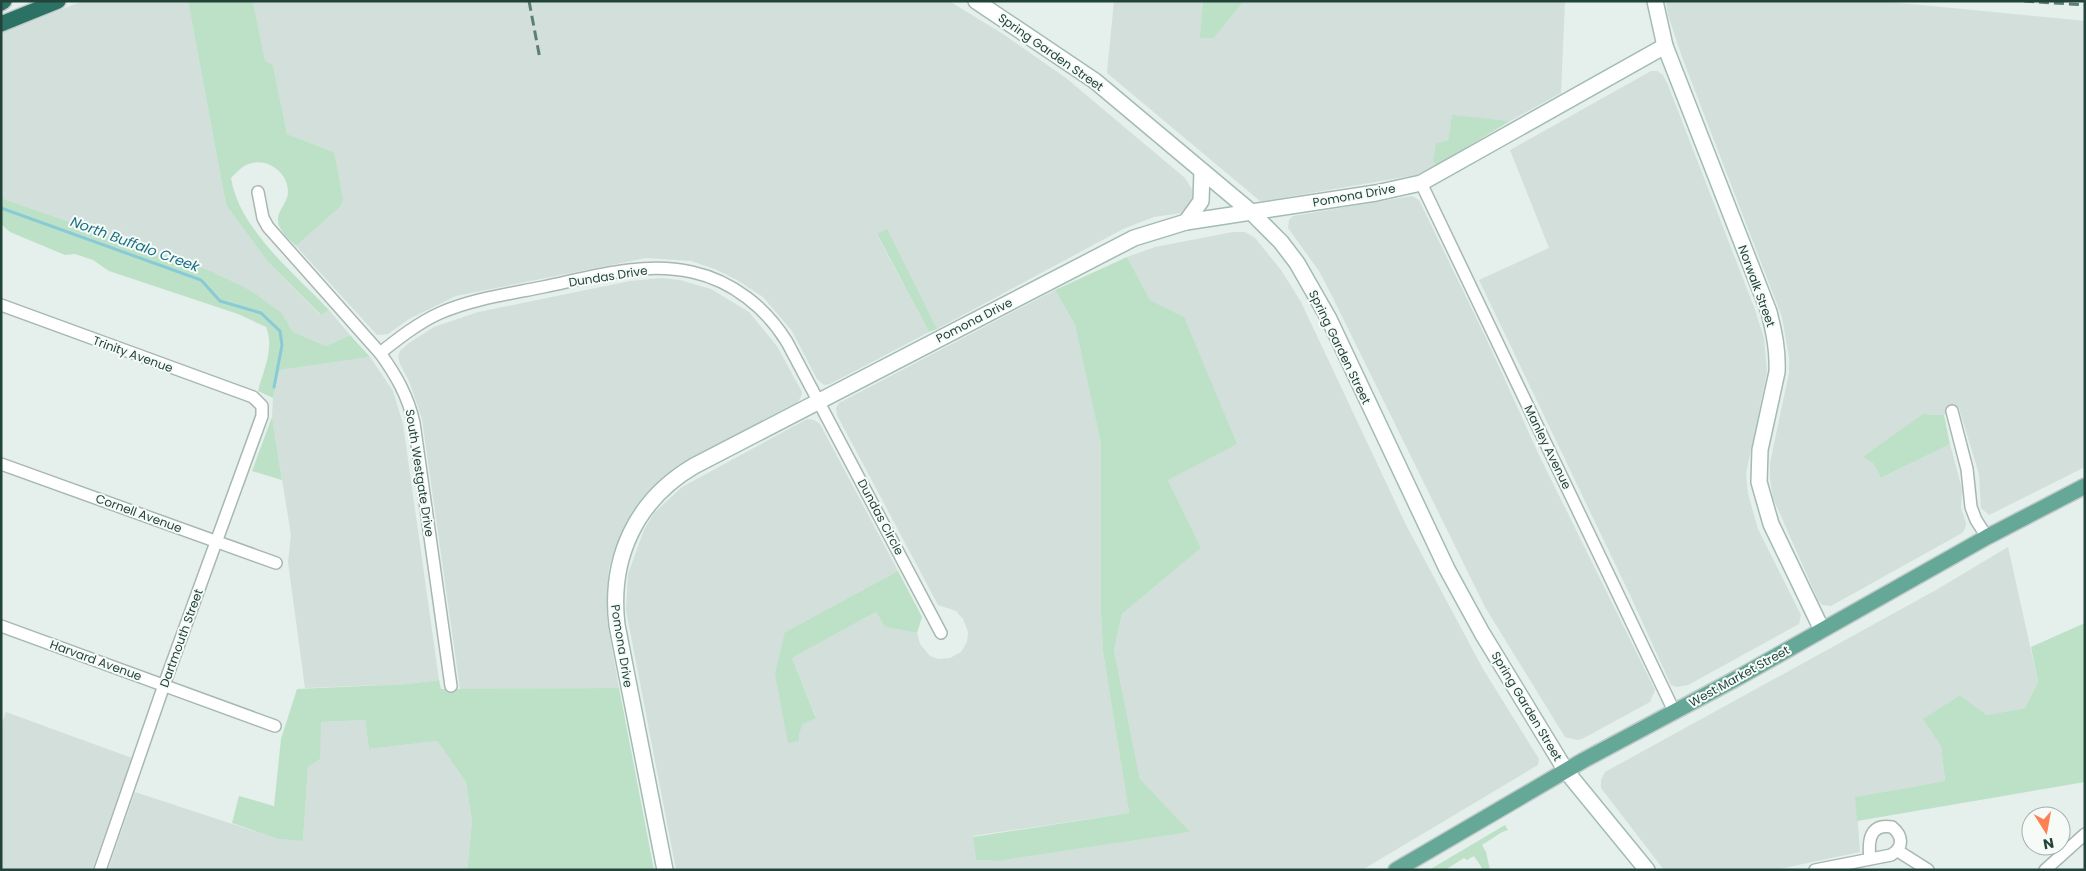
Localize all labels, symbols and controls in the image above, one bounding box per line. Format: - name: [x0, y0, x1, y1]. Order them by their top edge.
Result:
- street label: Spring Garden Street: [995, 9, 1107, 95]
- street label: Pomona Drive: [1311, 179, 1397, 211]
- water label: North Buffalo Creek: [68, 211, 203, 277]
- street label: Norwalk Street: [1734, 243, 1780, 329]
- street label: Dundas Drive: [567, 261, 649, 291]
- street label: Spring Garden Street: [1305, 287, 1375, 407]
- street label: Pomona Drive: [933, 293, 1015, 347]
- street label: Trinity Avenue: [91, 332, 175, 376]
- street label: Manley Avenue: [1520, 402, 1576, 492]
- street label: South Westgate Drive: [402, 408, 438, 538]
- street label: Dundas Circle: [854, 476, 908, 558]
- street label: Cornell Avenue: [93, 489, 185, 537]
- street label: Dartmouth Street: [155, 586, 207, 690]
- street label: Pomona Drive: [607, 603, 637, 689]
- street label: Harvard Avenue: [48, 635, 144, 685]
- street label: West Market Street: [1686, 641, 1792, 711]
- street label: Spring Garden Street: [1488, 648, 1566, 764]
- north arrow: [2021, 806, 2071, 856]
- text: N: [2041, 833, 2056, 855]

